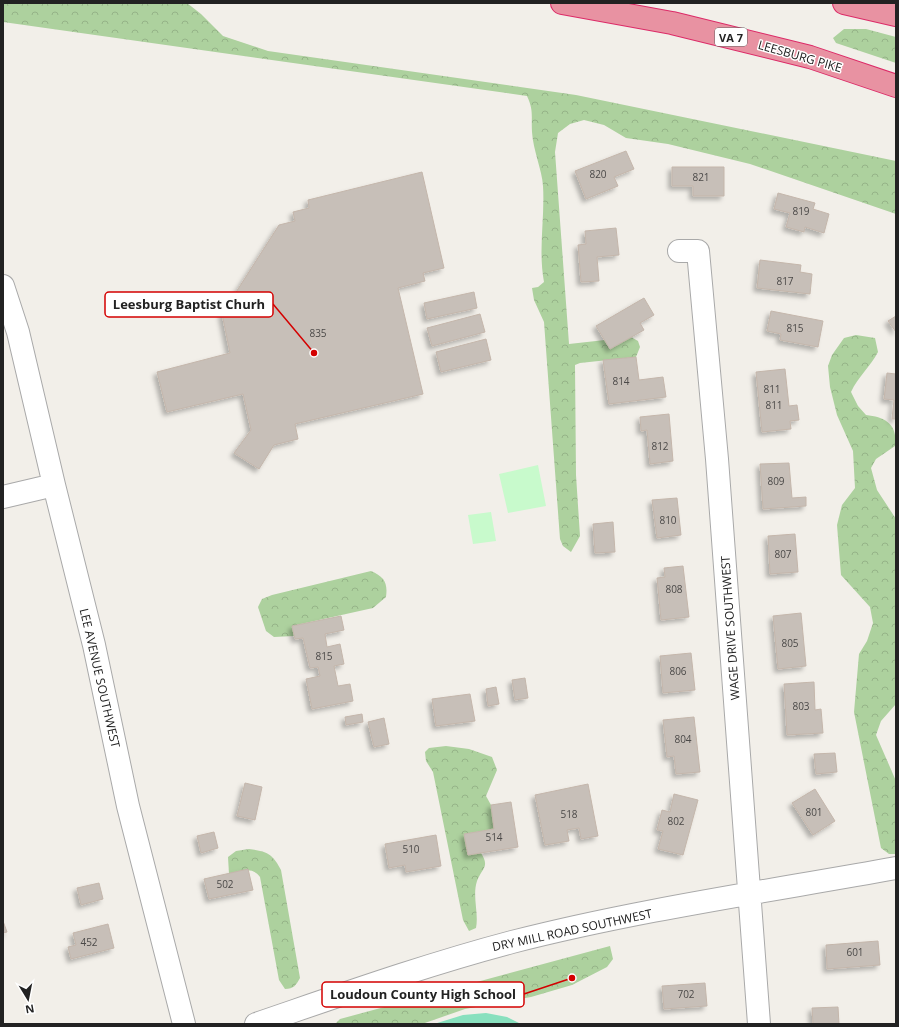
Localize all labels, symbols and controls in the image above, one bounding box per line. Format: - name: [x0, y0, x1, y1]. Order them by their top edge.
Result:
- road number: VA 7: [715, 28, 747, 46]
- street label: LEESBURG PIKE: [756, 36, 844, 76]
- house number: 820: [589, 167, 607, 181]
- house number: 821: [692, 170, 710, 184]
- house number: 819: [792, 204, 810, 218]
- house number: 817: [776, 274, 794, 288]
- callout: Leesburg Baptist Churh: [105, 292, 273, 317]
- text: Leesburg Baptist Churh: [113, 295, 265, 313]
- house number: 815: [786, 321, 804, 335]
- house number: 835: [309, 326, 327, 340]
- house number: 814: [612, 374, 630, 388]
- house number: 811: [763, 382, 781, 396]
- house number: 811: [765, 398, 783, 412]
- house number: 812: [651, 439, 669, 453]
- house number: 809: [767, 474, 785, 488]
- house number: 810: [659, 513, 677, 527]
- house number: 807: [774, 547, 792, 561]
- street label: WAGE DRIVE SOUTHWEST: [716, 555, 744, 701]
- house number: 808: [665, 582, 683, 596]
- street label: LEE AVENUE SOUTHWEST: [76, 607, 124, 750]
- house number: 805: [781, 636, 799, 650]
- house number: 815: [315, 649, 333, 663]
- house number: 806: [669, 664, 687, 678]
- house number: 803: [792, 699, 810, 713]
- house number: 804: [674, 732, 692, 746]
- house number: 801: [805, 805, 823, 819]
- house number: 518: [560, 807, 578, 821]
- house number: 802: [667, 814, 685, 828]
- house number: 514: [485, 830, 503, 844]
- house number: 510: [402, 842, 420, 856]
- house number: 502: [216, 877, 234, 891]
- street label: DRY MILL ROAD SOUTHWEST: [491, 905, 654, 955]
- house number: 452: [80, 935, 98, 949]
- house number: 601: [846, 945, 864, 959]
- north arrow: [8, 979, 48, 1019]
- callout: Loudoun County High School: [322, 982, 524, 1007]
- text: Loudoun County High School: [330, 985, 516, 1003]
- house number: 702: [677, 987, 695, 1001]
- text: N: [24, 1001, 36, 1018]

